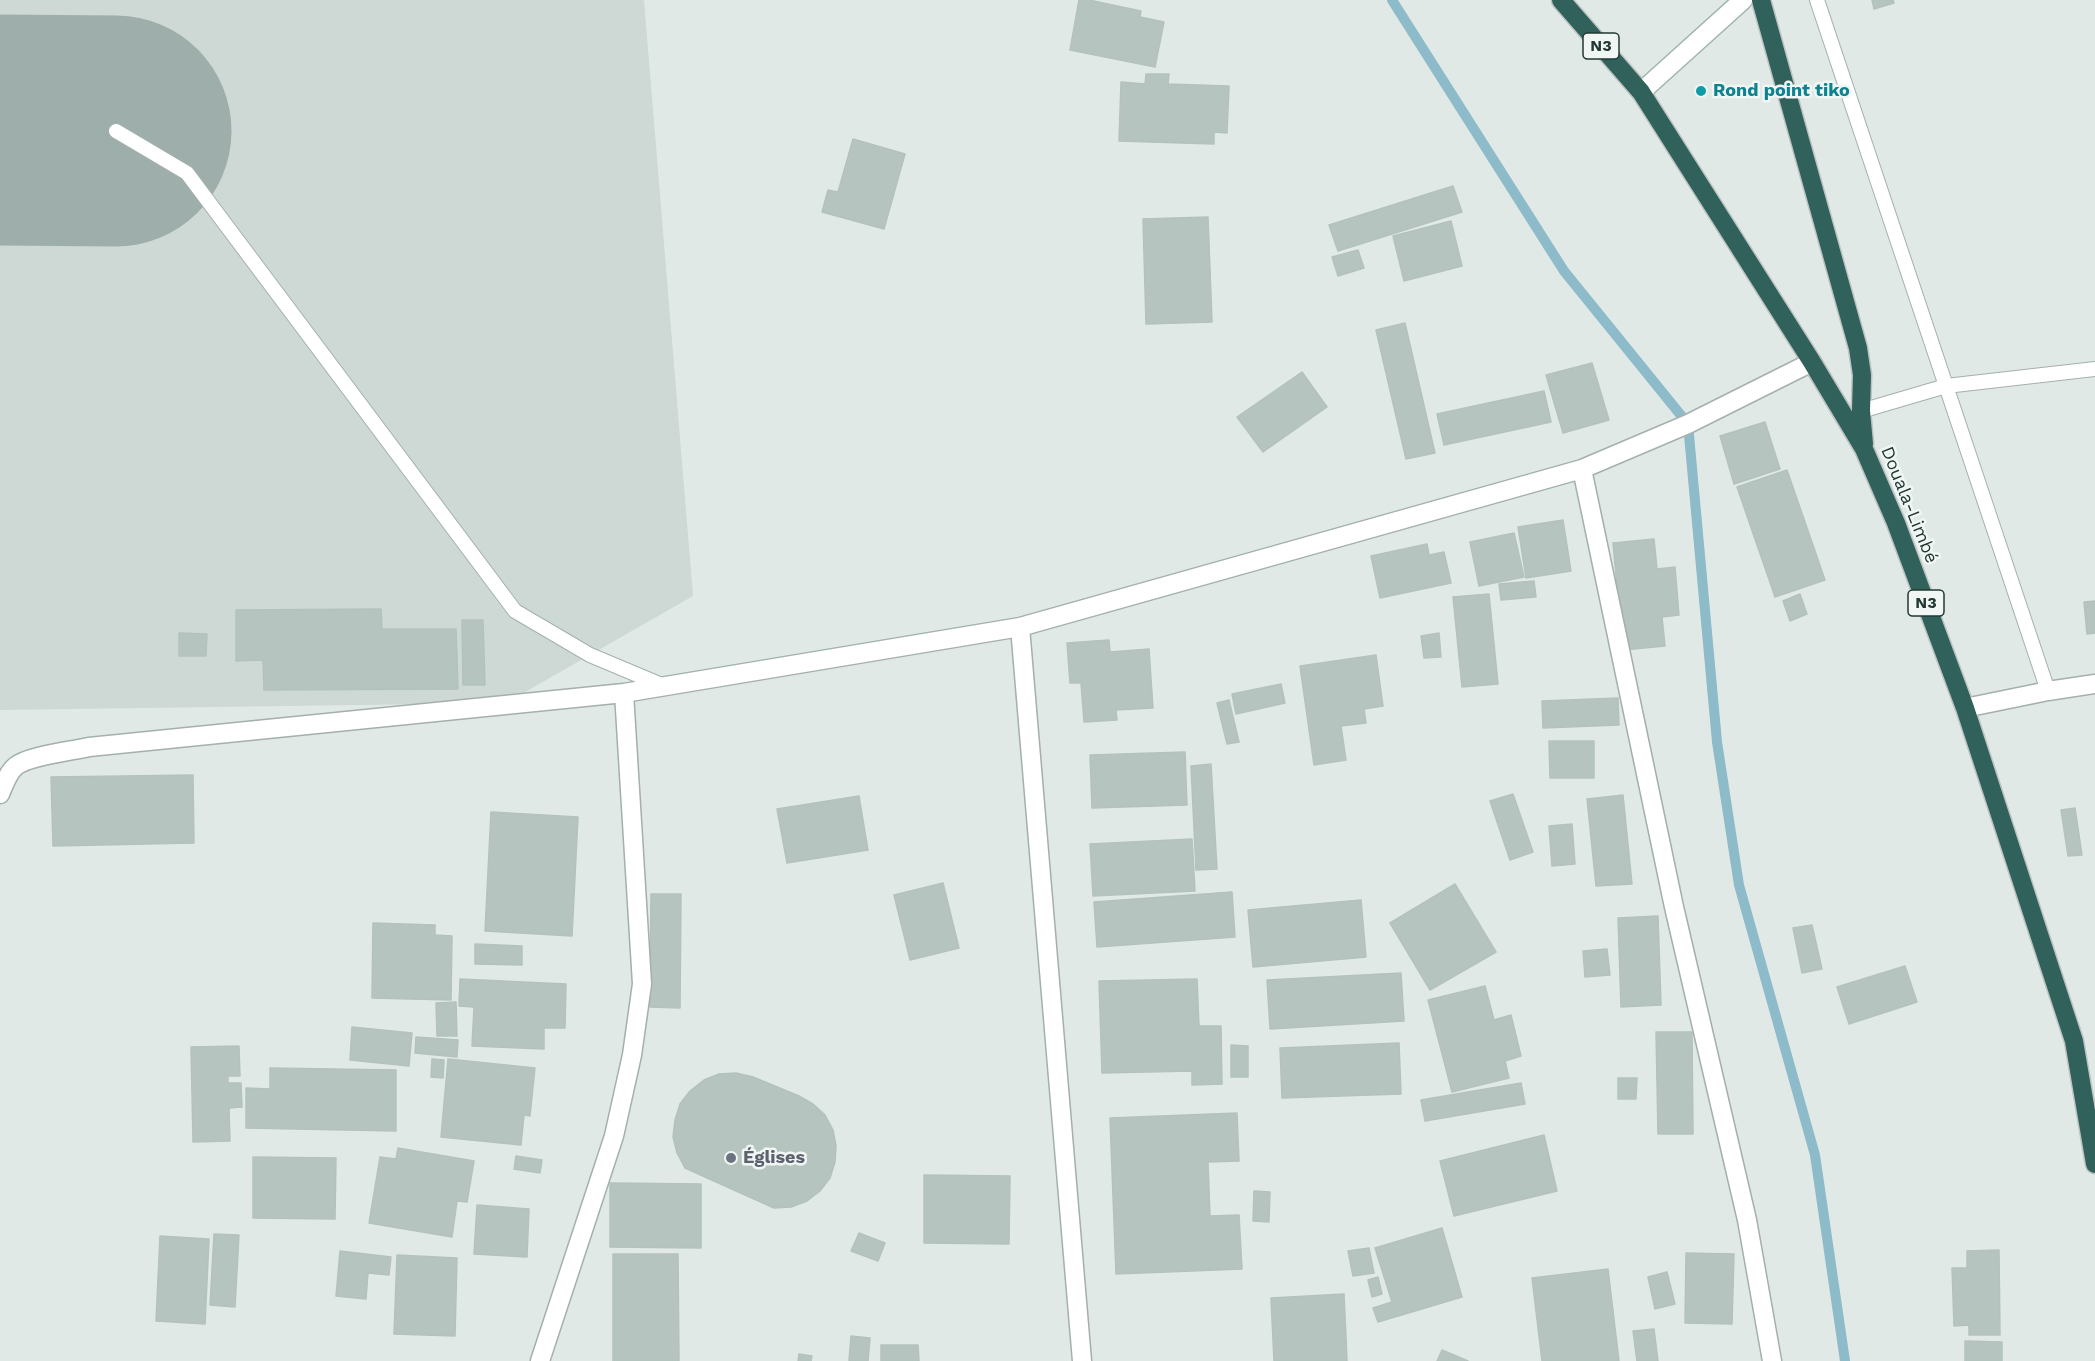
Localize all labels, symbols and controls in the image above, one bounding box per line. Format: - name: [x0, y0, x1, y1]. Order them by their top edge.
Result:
- road number: N3: [1583, 33, 1619, 59]
- place label: Rond point tiko: [1713, 80, 1850, 102]
- marker: Rond point tiko: [1694, 84, 1708, 98]
- street label: Douala-Limbé: [1876, 443, 1942, 567]
- road number: N3: [1908, 590, 1944, 616]
- place label: Églises: [743, 1147, 805, 1169]
- marker: Églises: [724, 1151, 738, 1165]

